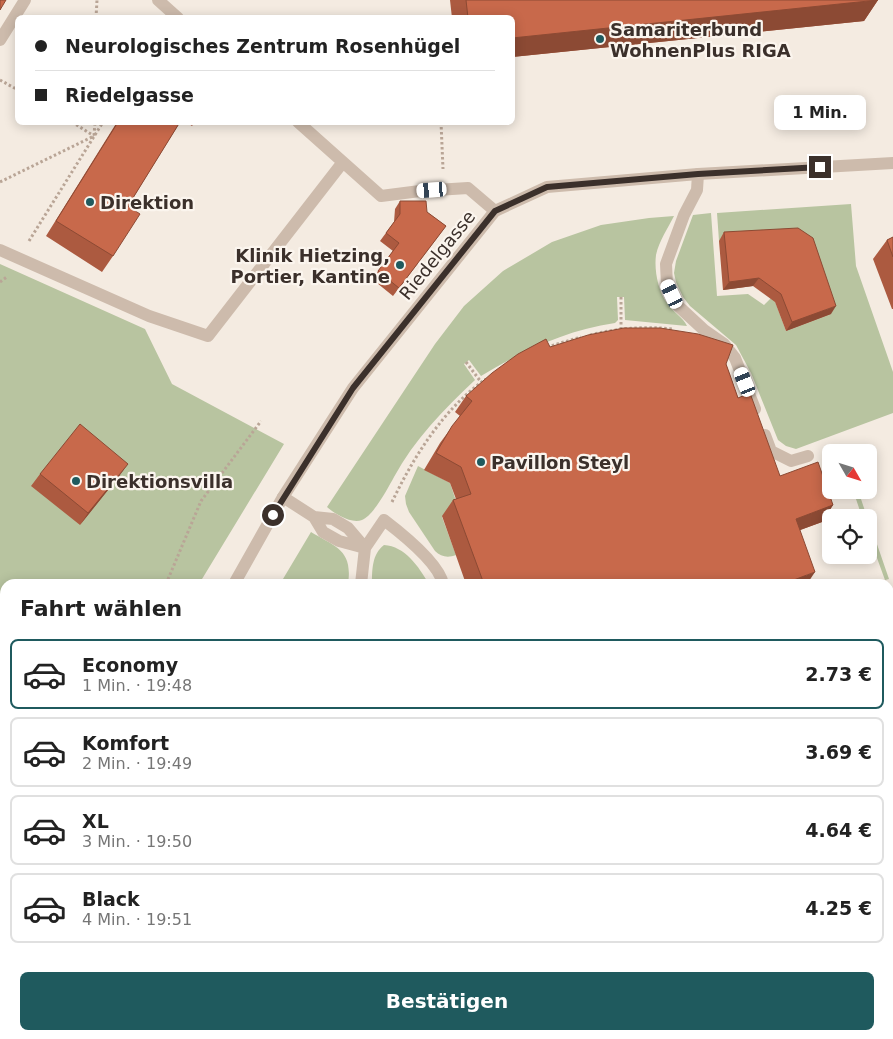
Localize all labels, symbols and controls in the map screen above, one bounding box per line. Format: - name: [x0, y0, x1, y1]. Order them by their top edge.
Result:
- place label: Samariterbund WohnenPlus RIGA: [610, 19, 791, 61]
- marker: Samariterbund WohnenPlus RIGA: [594, 33, 606, 45]
- text: Neurologisches Zentrum Rosenhügel: [65, 35, 460, 57]
- text: Riedelgasse: [65, 84, 194, 106]
- callout: 1 Min.: [774, 94, 866, 130]
- text: 1 Min.: [792, 103, 848, 122]
- route end: [809, 156, 831, 178]
- car: [416, 181, 447, 199]
- place label: Direktion: [100, 192, 194, 213]
- marker: Direktion: [84, 196, 96, 208]
- street label: Riedelgasse: [395, 206, 479, 304]
- place label: Klinik Hietzing, Portier, Kantine: [231, 245, 390, 287]
- marker: Klinik Hietzing, Portier, Kantine: [394, 259, 406, 271]
- car: [658, 277, 685, 311]
- car: [732, 365, 757, 399]
- north arrow: [822, 444, 878, 499]
- map controls: [822, 444, 877, 564]
- place label: Pavillon Steyl: [491, 452, 629, 473]
- marker: Pavillon Steyl: [475, 456, 487, 468]
- place label: Direktionsvilla: [86, 471, 233, 492]
- marker: Direktionsvilla: [70, 475, 82, 487]
- route start: [262, 504, 284, 526]
- button: locate: [822, 509, 877, 564]
- text: Fahrt wählen: [20, 596, 182, 621]
- icon: car: [22, 652, 67, 697]
- text: Economy: [82, 654, 178, 676]
- text: 2.73 €: [805, 663, 872, 685]
- text: 1 Min. · 19:48: [82, 676, 192, 695]
- icon: car: [22, 730, 67, 775]
- text: Komfort: [82, 732, 169, 754]
- text: 3.69 €: [805, 741, 872, 763]
- text: 2 Min. · 19:49: [82, 754, 192, 773]
- icon: car: [22, 808, 67, 853]
- text: XL: [82, 810, 109, 832]
- text: 4.64 €: [805, 819, 872, 841]
- text: 3 Min. · 19:50: [82, 832, 192, 851]
- icon: car: [22, 886, 67, 931]
- text: Black: [82, 888, 140, 910]
- text: 4.25 €: [805, 897, 872, 919]
- text: 4 Min. · 19:51: [82, 910, 192, 929]
- button: Bestätigen: [20, 972, 874, 1030]

